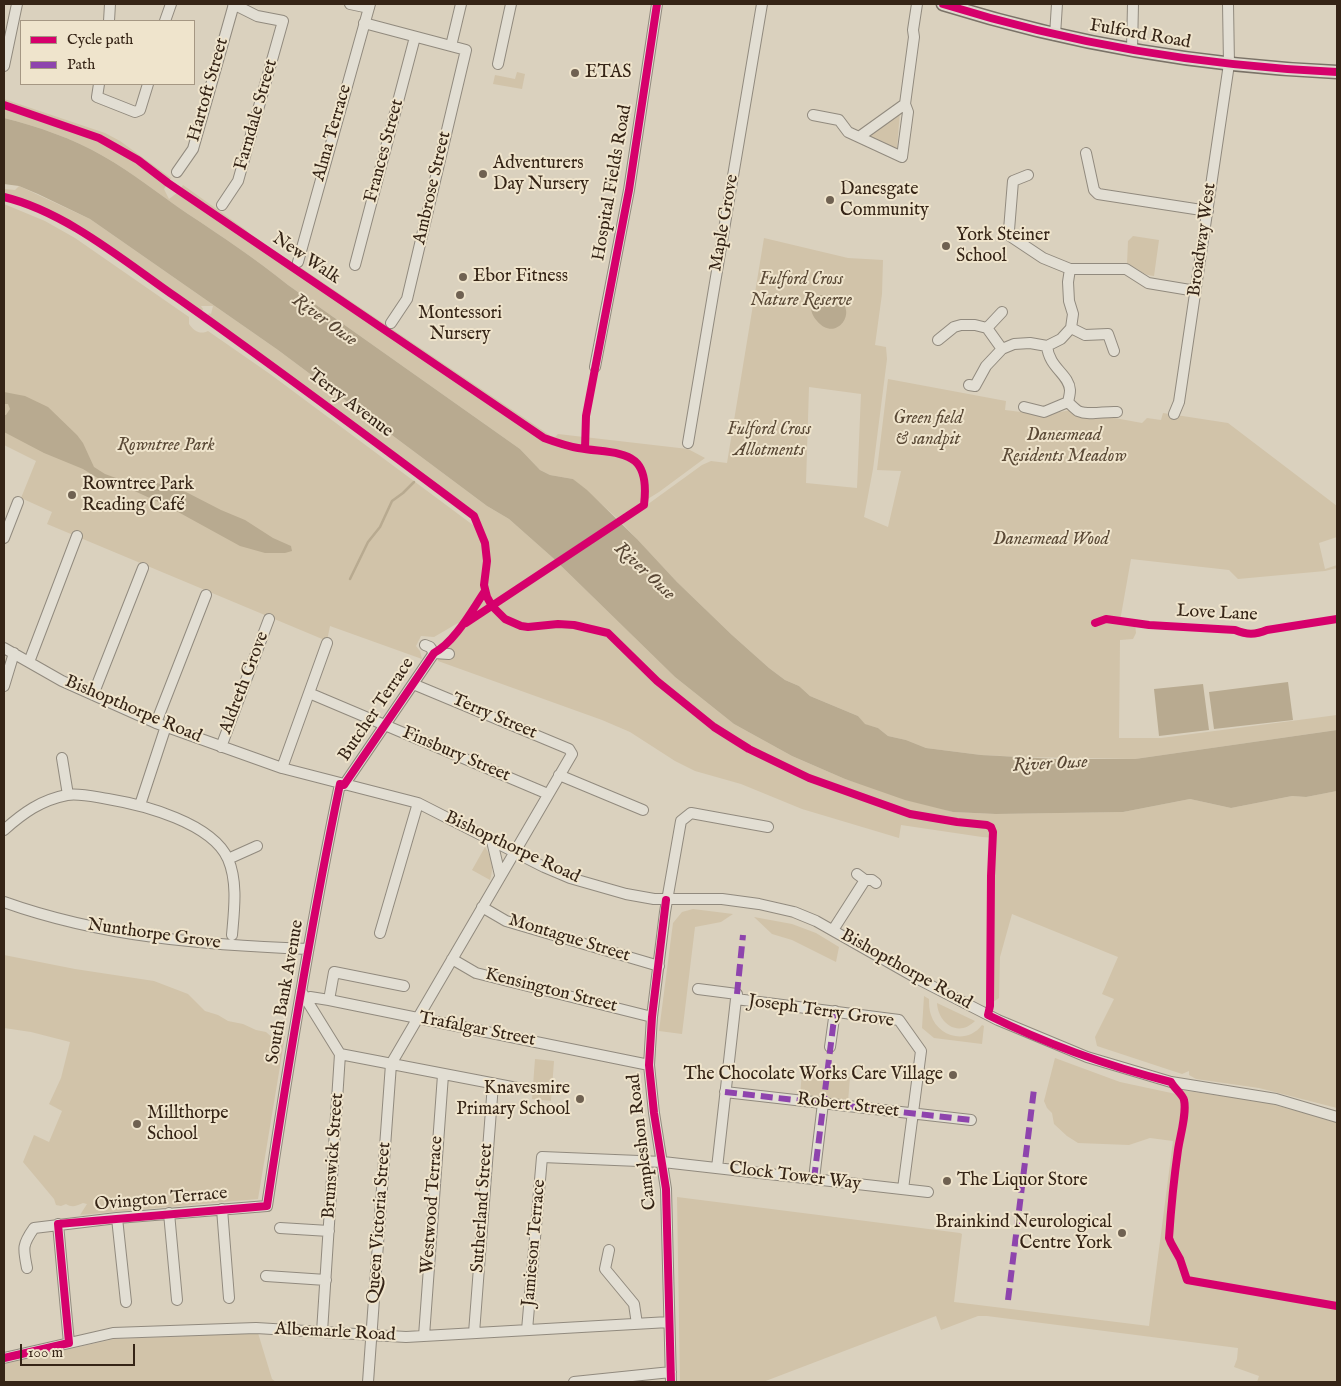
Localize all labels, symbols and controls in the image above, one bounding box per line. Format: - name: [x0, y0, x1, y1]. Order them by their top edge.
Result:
- street label: Fulford Road: [1088, 15, 1192, 55]
- legend: [20, 20, 195, 85]
- text: Cycle path: [67, 30, 133, 49]
- street label: Hartoft Street: [184, 36, 234, 144]
- text: Path: [67, 55, 95, 74]
- street label: Farndale Street: [231, 57, 283, 173]
- place label: ETAS: [585, 62, 631, 84]
- marker: ETAS: [569, 67, 581, 79]
- street label: Alma Terrace: [309, 82, 357, 184]
- street label: Frances Street: [361, 97, 409, 205]
- street label: Hospital Fields Road: [589, 103, 637, 263]
- street label: Ambrose Street: [410, 129, 456, 247]
- place label: Adventurers Day Nursery: [493, 153, 589, 195]
- marker: Adventurers Day Nursery: [477, 168, 489, 180]
- street label: Maple Grove: [706, 173, 744, 273]
- place label: Danesgate Community: [840, 179, 929, 222]
- street label: Broadway West: [1184, 182, 1222, 298]
- marker: Danesgate Community: [824, 194, 836, 206]
- place label: York Steiner School: [956, 225, 1050, 268]
- street label: New Walk: [268, 228, 344, 290]
- marker: York Steiner School: [940, 240, 952, 252]
- place label: Ebor Fitness: [473, 266, 568, 288]
- park label: Fulford Cross Nature Reserve: [750, 269, 852, 312]
- marker: Ebor Fitness: [457, 271, 469, 283]
- marker: Montessori Nursery: [454, 289, 466, 301]
- water label: River Ouse: [287, 290, 361, 352]
- place label: Montessori Nursery: [418, 303, 502, 346]
- street label: Terry Avenue: [303, 365, 397, 443]
- park label: Green field & sandpit: [893, 408, 963, 450]
- park label: Fulford Cross Allotments: [727, 419, 811, 462]
- park label: Danesmead Residents Meadow: [1002, 425, 1126, 468]
- park label: Rowntree Park: [117, 435, 215, 457]
- place label: Rowntree Park Reading Café: [82, 474, 194, 516]
- marker: Rowntree Park Reading Café: [66, 489, 78, 501]
- park label: Danesmead Wood: [993, 529, 1109, 551]
- water label: River Ouse: [609, 538, 679, 606]
- street label: Love Lane: [1176, 601, 1258, 627]
- street label: Aldreth Grove: [216, 629, 274, 737]
- street label: Butcher Terrace: [334, 654, 420, 766]
- street label: Bishopthorpe Road: [61, 671, 205, 749]
- street label: Terry Street: [448, 689, 540, 745]
- street label: Finsbury Street: [399, 723, 513, 787]
- water label: River Ouse: [1012, 752, 1088, 778]
- street label: Bishopthorpe Road: [441, 807, 583, 889]
- street label: Montague Street: [506, 910, 632, 968]
- street label: Nunthorpe Grove: [86, 915, 222, 955]
- street label: South Bank Avenue: [263, 918, 309, 1066]
- street label: Bishopthorpe Road: [837, 925, 975, 1015]
- street label: Kensington Street: [483, 964, 619, 1018]
- street label: Joseph Terry Grove: [747, 991, 895, 1033]
- street label: Trafalgar Street: [417, 1008, 537, 1052]
- place label: The Chocolate Works Care Village: [684, 1064, 943, 1086]
- marker: The Chocolate Works Care Village: [947, 1069, 959, 1081]
- street label: Campleshon Road: [624, 1073, 662, 1211]
- place label: Knavesmire Primary School: [456, 1078, 570, 1120]
- street label: Robert Street: [796, 1089, 900, 1123]
- street label: Brunswick Street: [319, 1092, 349, 1220]
- marker: Knavesmire Primary School: [574, 1093, 586, 1105]
- place label: Millthorpe School: [147, 1103, 229, 1146]
- marker: Millthorpe School: [131, 1118, 143, 1130]
- street label: Westwood Terrace: [417, 1135, 449, 1275]
- street label: Queen Victoria Street: [364, 1141, 396, 1305]
- street label: Sutherland Street: [468, 1143, 498, 1273]
- street label: Clock Tower Way: [728, 1158, 862, 1196]
- place label: The Liquor Store: [957, 1170, 1088, 1192]
- marker: The Liquor Store: [941, 1175, 953, 1187]
- street label: Jamieson Terrace: [519, 1178, 551, 1308]
- street label: Ovington Terrace: [94, 1183, 228, 1217]
- place label: Brainkind Neurological Centre York: [935, 1212, 1112, 1254]
- marker: Brainkind Neurological Centre York: [1116, 1227, 1128, 1239]
- street label: Albemarle Road: [274, 1319, 396, 1347]
- scale bar: [22, 1334, 138, 1366]
- text: 100 m: [28, 1343, 63, 1362]

